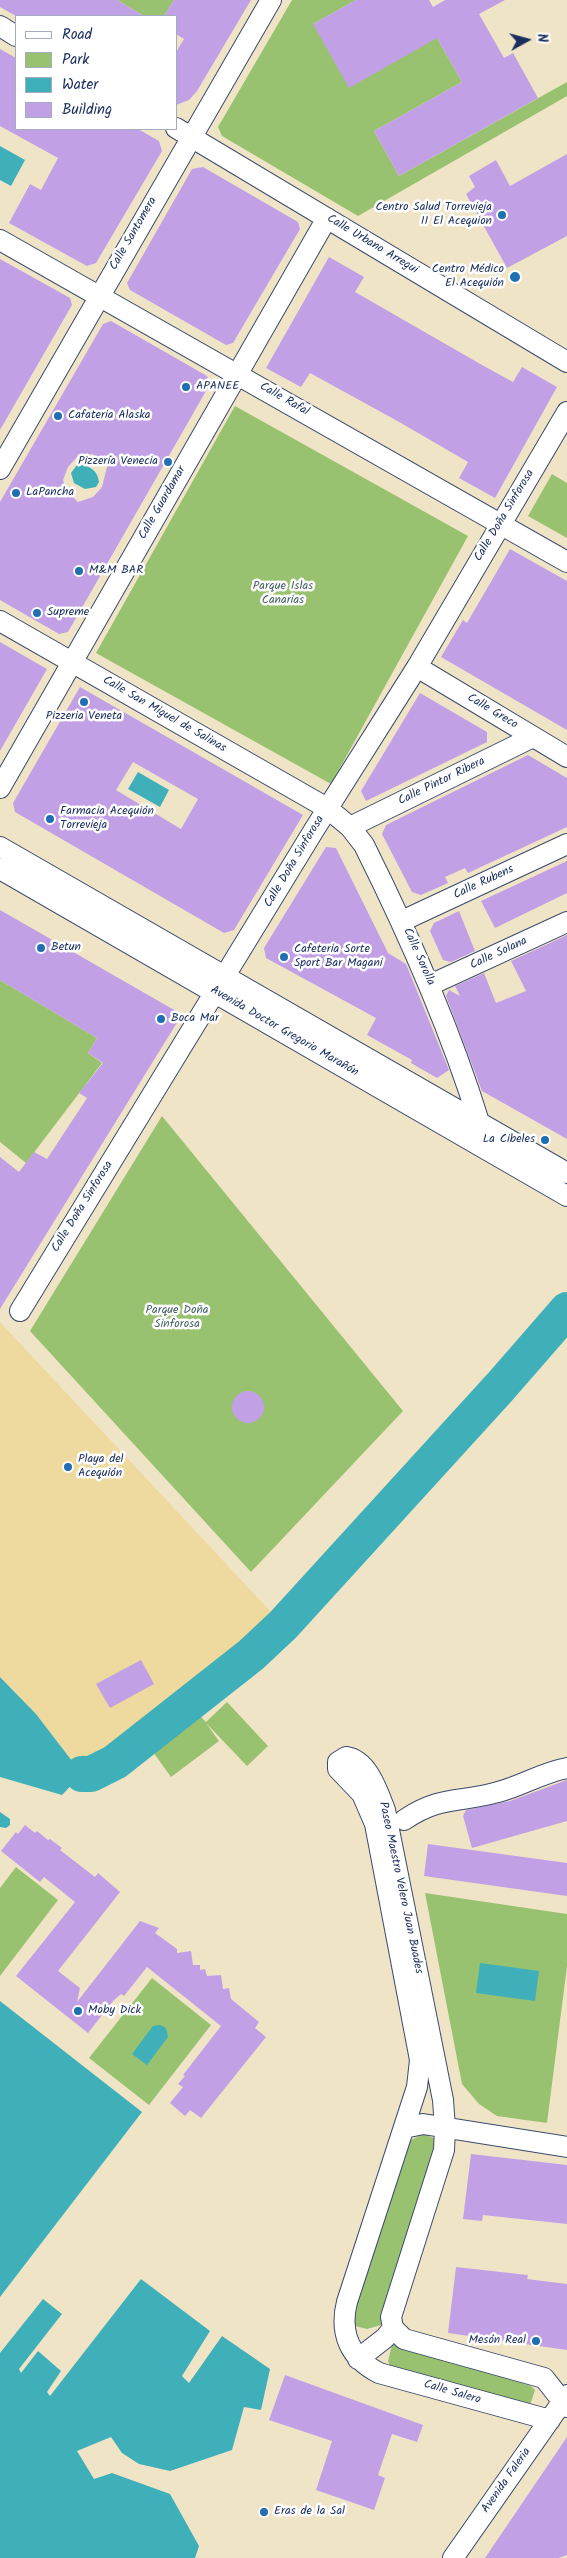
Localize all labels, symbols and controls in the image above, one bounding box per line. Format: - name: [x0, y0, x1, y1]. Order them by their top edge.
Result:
- legend: [15, 15, 178, 130]
- north arrow: [502, 15, 552, 65]
- text: Road: [62, 23, 92, 47]
- text: N: [530, 32, 553, 44]
- text: Park: [62, 48, 89, 72]
- text: Water: [62, 73, 98, 97]
- text: Building: [62, 98, 112, 122]
- street label: Calle Santomera: [107, 195, 161, 273]
- place label: Centro Salud Torrevieja II El Acequion: [375, 201, 492, 229]
- marker: Centro Salud Torrevieja II El Acequion: [496, 209, 508, 221]
- street label: Calle Urbano Arregui: [324, 212, 420, 278]
- place label: Centro Médico El Acequión: [432, 263, 504, 291]
- marker: Centro Médico El Acequión: [508, 270, 522, 284]
- place label: APANEE: [196, 380, 239, 394]
- street label: Calle Rafal: [257, 380, 311, 420]
- marker: APANEE: [180, 381, 192, 393]
- place label: Cafateria Alaska: [68, 409, 150, 423]
- marker: Cafateria Alaska: [52, 410, 64, 422]
- place label: Pizzería Venecia: [78, 455, 158, 469]
- marker: Pizzería Venecia: [162, 456, 174, 468]
- street label: Calle Guardamar: [136, 464, 190, 542]
- street label: Calle Doña Sinforosa: [472, 467, 538, 565]
- place label: LaPancha: [26, 486, 74, 500]
- marker: LaPancha: [10, 487, 22, 499]
- place label: M&M BAR: [89, 564, 143, 578]
- marker: M&M BAR: [73, 565, 85, 577]
- park label: Parque Islas Canarias: [253, 580, 313, 608]
- place label: Supreme: [47, 606, 89, 620]
- marker: Supreme: [31, 607, 43, 619]
- street label: Calle San Miguel de Salinas: [100, 674, 228, 756]
- street label: Calle Greco: [464, 691, 520, 733]
- marker: Pizzeria Veneta: [78, 696, 90, 708]
- place label: Pizzeria Veneta: [46, 710, 122, 724]
- street label: Calle Pintor Ribera: [396, 755, 488, 809]
- place label: Farmacia Acequión Torrevieja: [60, 805, 154, 833]
- marker: Farmacia Acequión Torrevieja: [44, 813, 56, 825]
- street label: Calle Doña Sinforosa: [262, 813, 328, 911]
- street label: Calle Rubens: [452, 863, 516, 903]
- street label: Calle Sorolla: [399, 926, 437, 988]
- street label: Calle Solana: [468, 935, 530, 973]
- place label: Betun: [51, 941, 81, 955]
- marker: Betun: [35, 942, 47, 954]
- place label: Cafeteria Sorte Sport Bar Magani: [294, 943, 383, 971]
- marker: Cafeteria Sorte Sport Bar Magani: [278, 951, 290, 963]
- street label: Avenida Doctor Gregorio Marañón: [207, 984, 361, 1080]
- place label: Boca Mar: [171, 1012, 219, 1026]
- marker: Boca Mar: [155, 1013, 167, 1025]
- place label: La Cibeles: [483, 1133, 535, 1147]
- marker: La Cibeles: [539, 1134, 551, 1146]
- street label: Calle Doña Sinforosa: [49, 1159, 117, 1255]
- park label: Parque Doña Sinforosa: [146, 1304, 208, 1332]
- place label: Playa del Acequión: [78, 1453, 123, 1481]
- marker: Playa del Acequión: [62, 1461, 74, 1473]
- street label: Paseo Maestro Velero Juan Buades: [375, 1801, 425, 1975]
- place label: Moby Dick: [88, 2004, 141, 2018]
- marker: Moby Dick: [72, 2005, 84, 2017]
- place label: Mesón Real: [468, 2334, 526, 2348]
- marker: Mesón Real: [530, 2335, 542, 2347]
- street label: Calle Salero: [422, 2378, 482, 2408]
- street label: Avenida Faleria: [479, 2446, 535, 2516]
- place label: Eras de la Sal: [274, 2505, 345, 2519]
- marker: Eras de la Sal: [258, 2506, 270, 2518]

